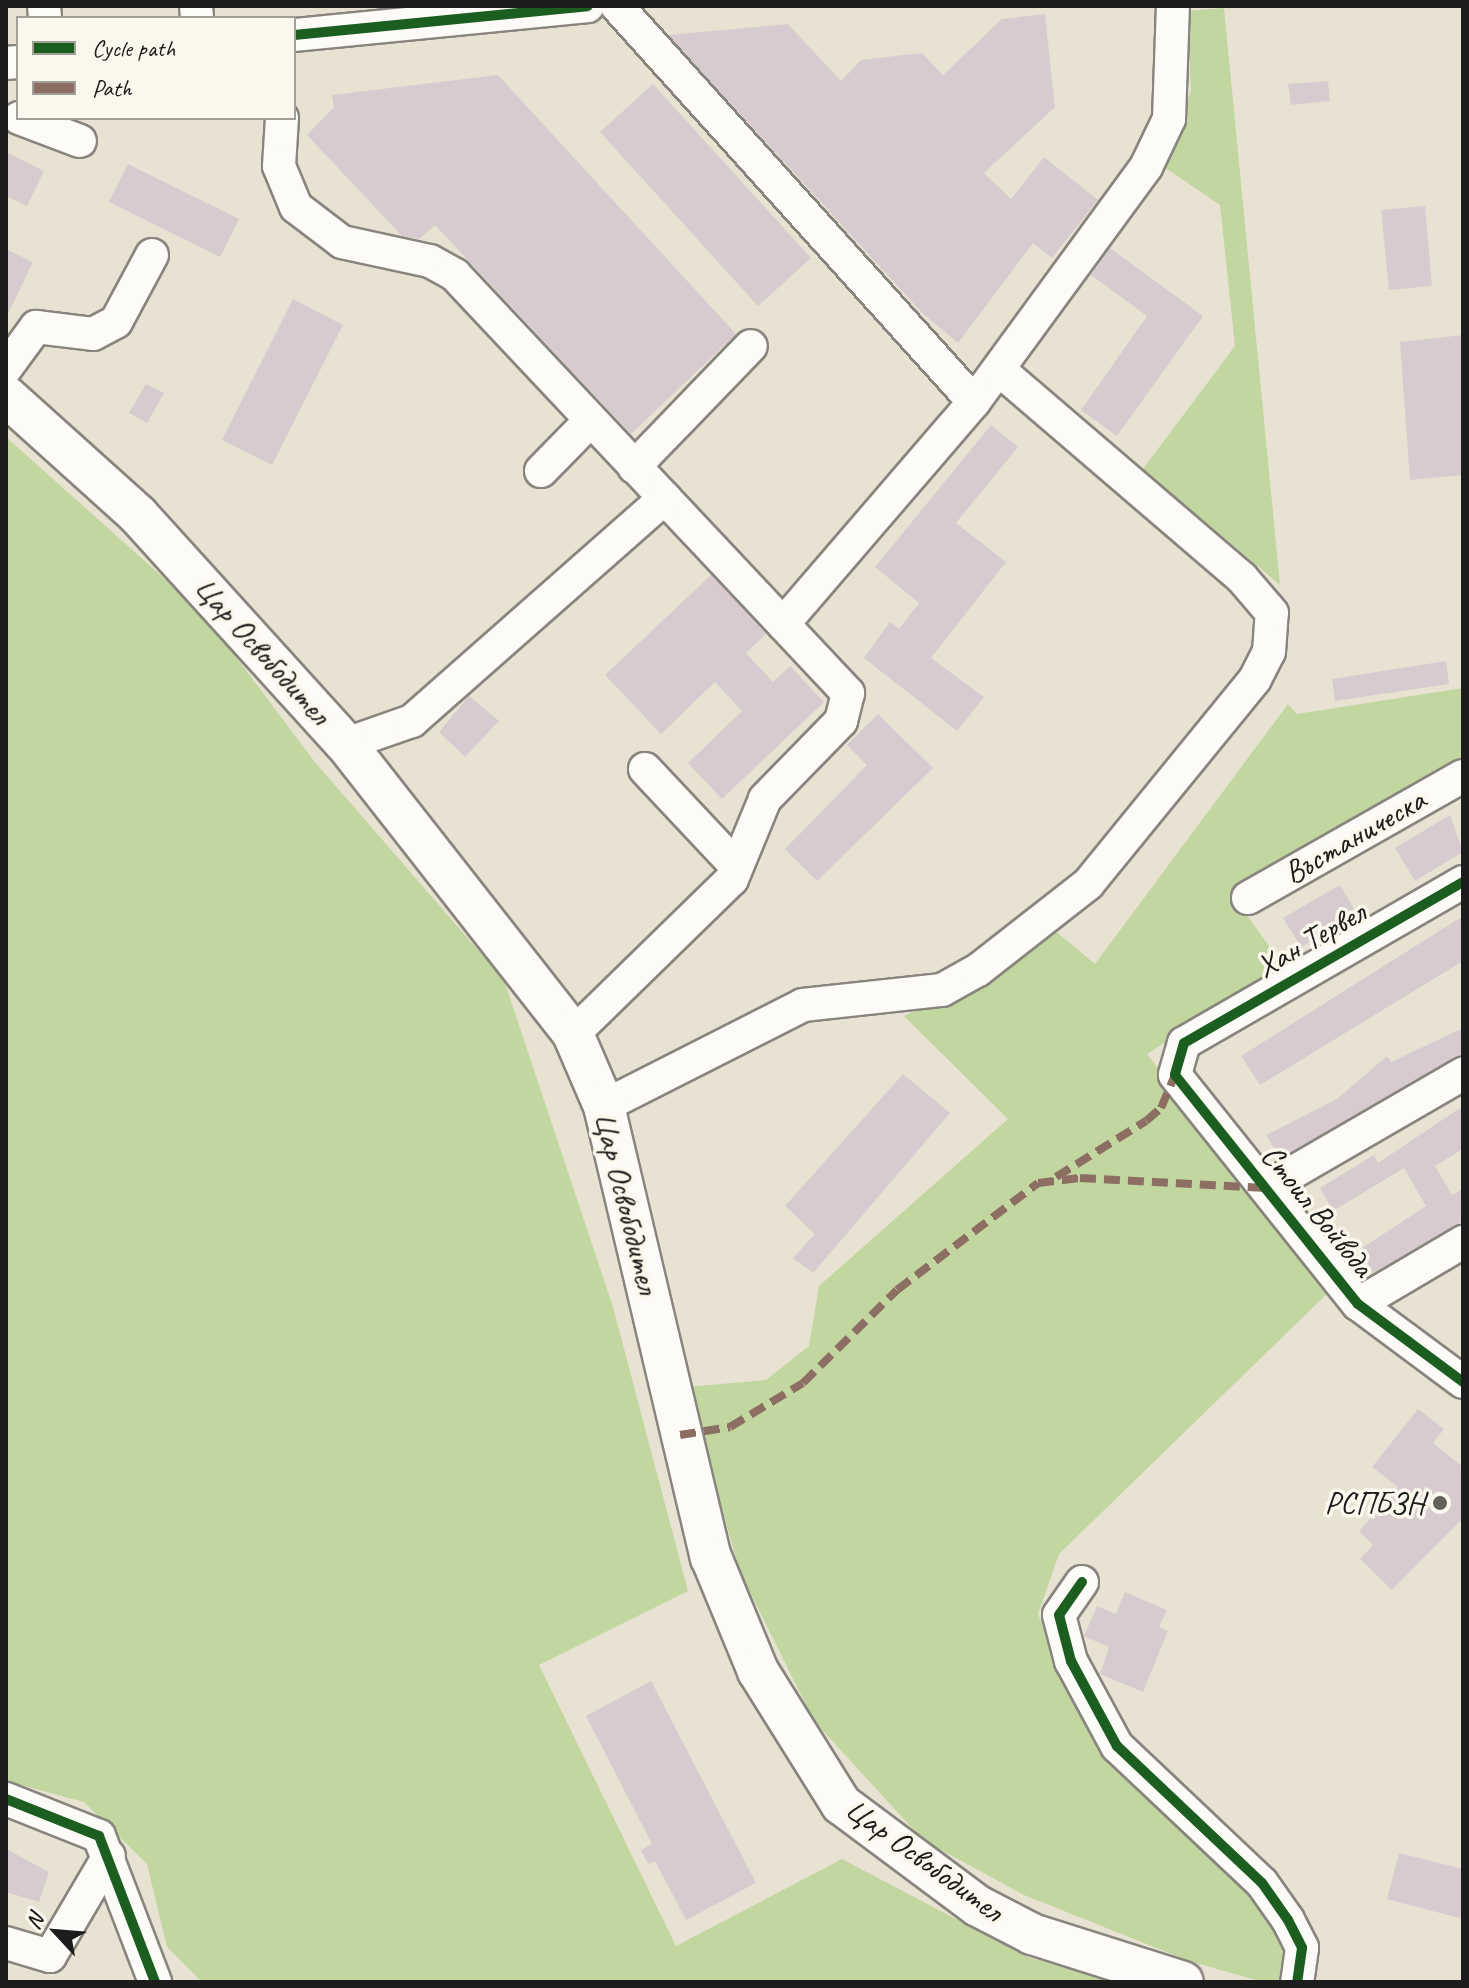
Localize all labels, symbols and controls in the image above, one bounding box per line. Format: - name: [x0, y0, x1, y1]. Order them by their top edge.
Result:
- legend: [16, 16, 296, 120]
- text: Cycle path: [92, 33, 175, 63]
- text: Path: [92, 73, 132, 103]
- street label: Цар Освободител: [186, 569, 338, 733]
- street label: Въстаническа: [1277, 781, 1433, 893]
- street label: Хан Тервел: [1252, 895, 1370, 985]
- street label: Цар Освободител: [585, 1108, 667, 1298]
- street label: Стоил Войвода: [1252, 1137, 1382, 1285]
- place label: РСПБЗН: [1324, 1484, 1424, 1522]
- marker: РСПБЗН: [1431, 1494, 1449, 1512]
- street label: Цар Освободител: [838, 1790, 1010, 1930]
- north arrow: [16, 1892, 96, 1972]
- text: N: [19, 1909, 50, 1934]

